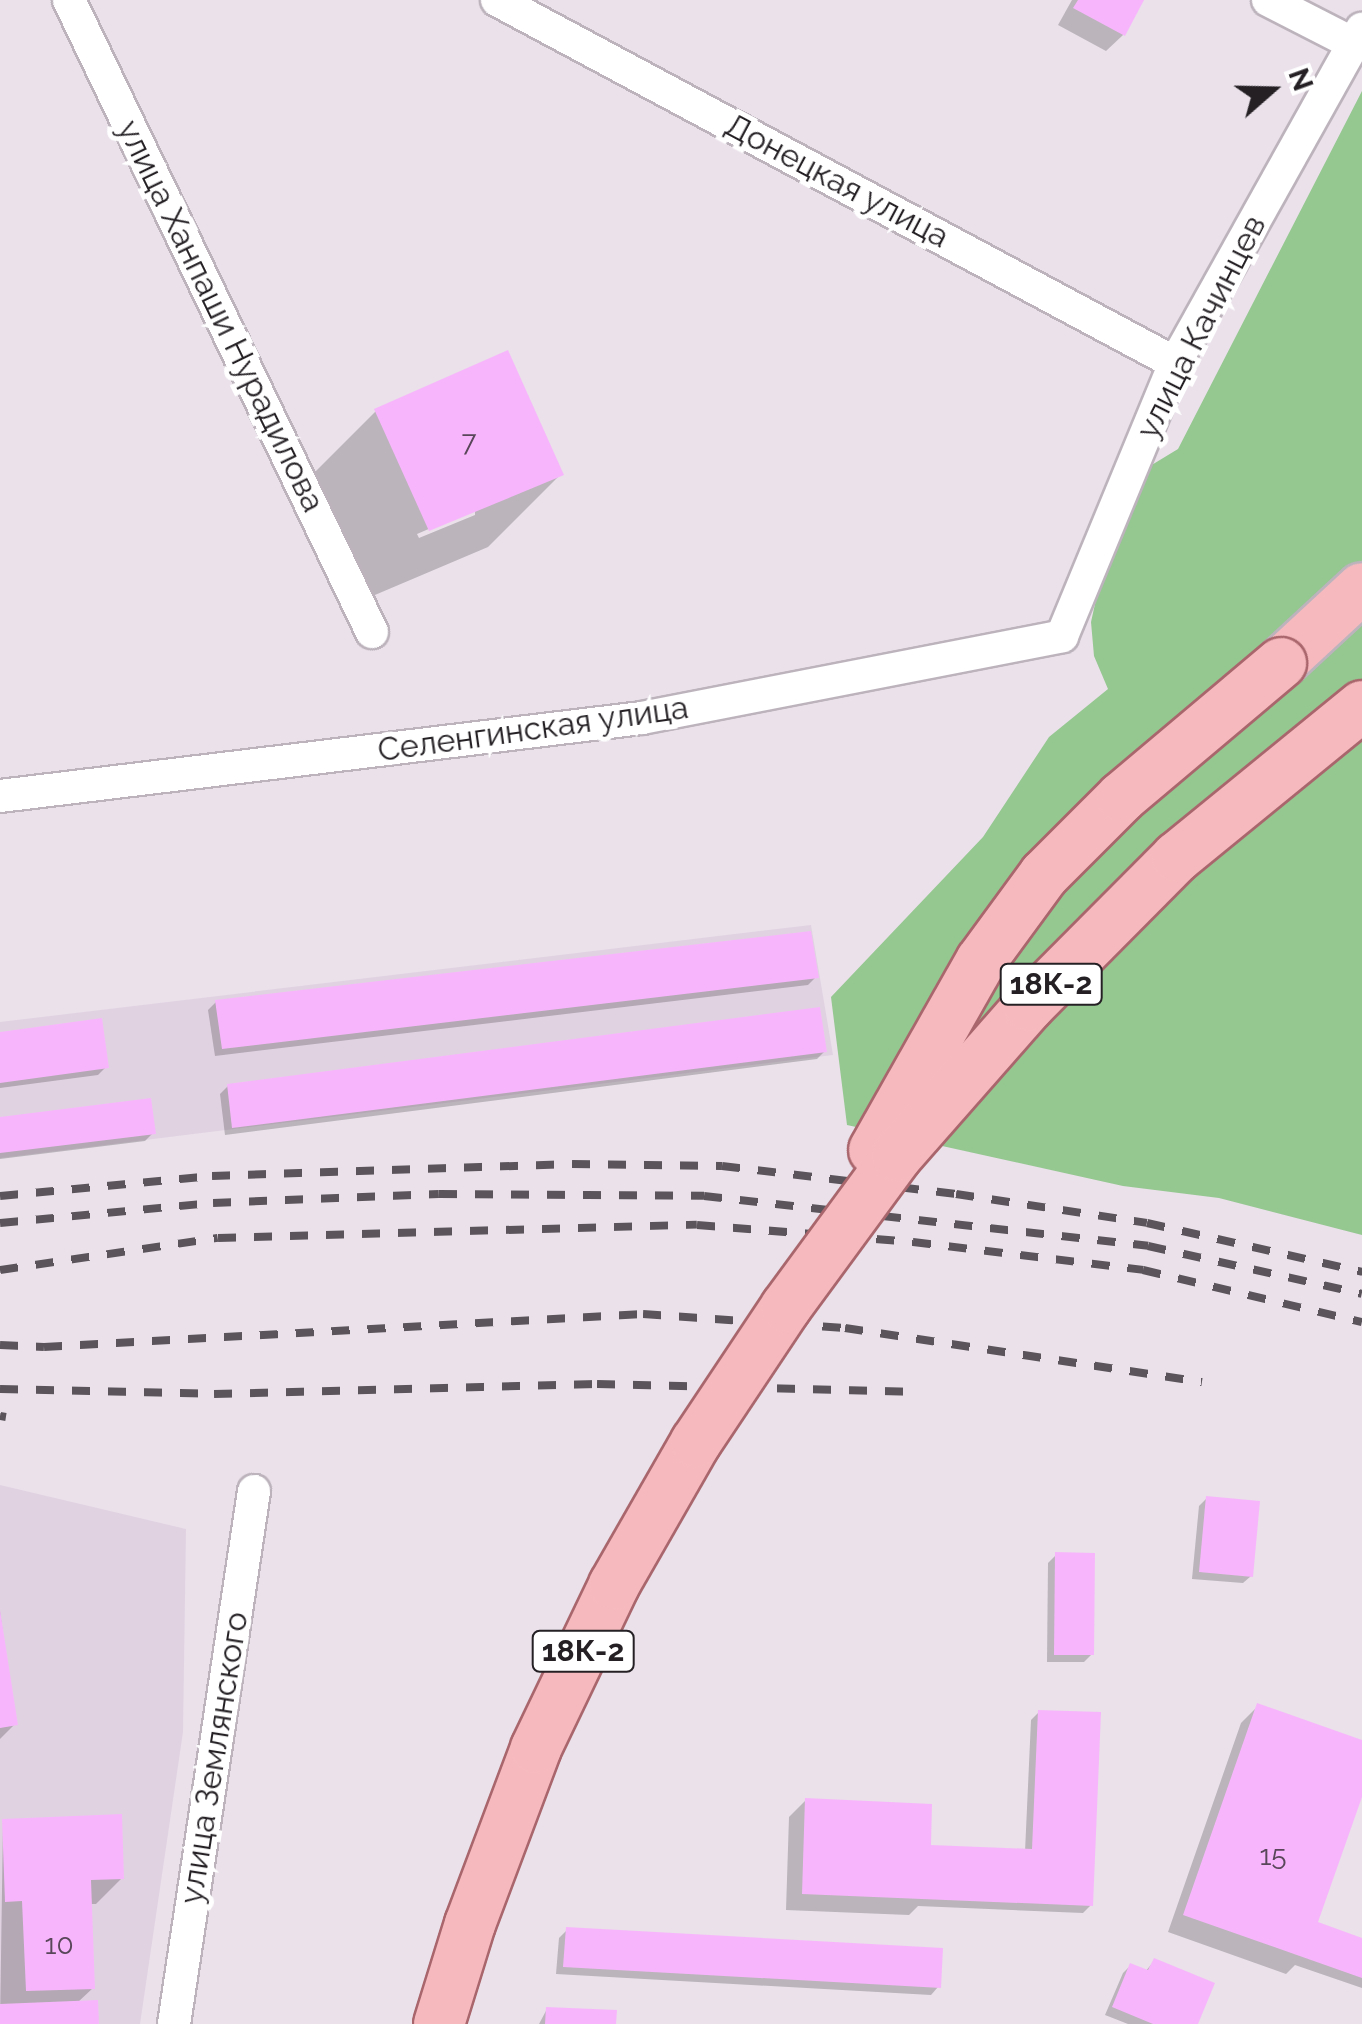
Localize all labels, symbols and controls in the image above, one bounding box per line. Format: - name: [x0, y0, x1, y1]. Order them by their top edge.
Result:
- north arrow: [1222, 40, 1322, 140]
- text: N: [1282, 64, 1320, 95]
- street label: Донецкая улица: [718, 106, 956, 256]
- street label: улица Ханпаши Нурадилова: [109, 114, 333, 518]
- street label: улица Качинцев: [1128, 209, 1274, 445]
- house number: 7: [462, 425, 476, 459]
- street label: Селенгинская улица: [375, 688, 691, 770]
- road number: 18К-2: [998, 959, 1104, 1009]
- street label: улица Землянского: [172, 1609, 256, 1907]
- road number: 18К-2: [530, 1626, 636, 1676]
- house number: 15: [1259, 1839, 1287, 1873]
- house number: 10: [44, 1928, 74, 1962]

